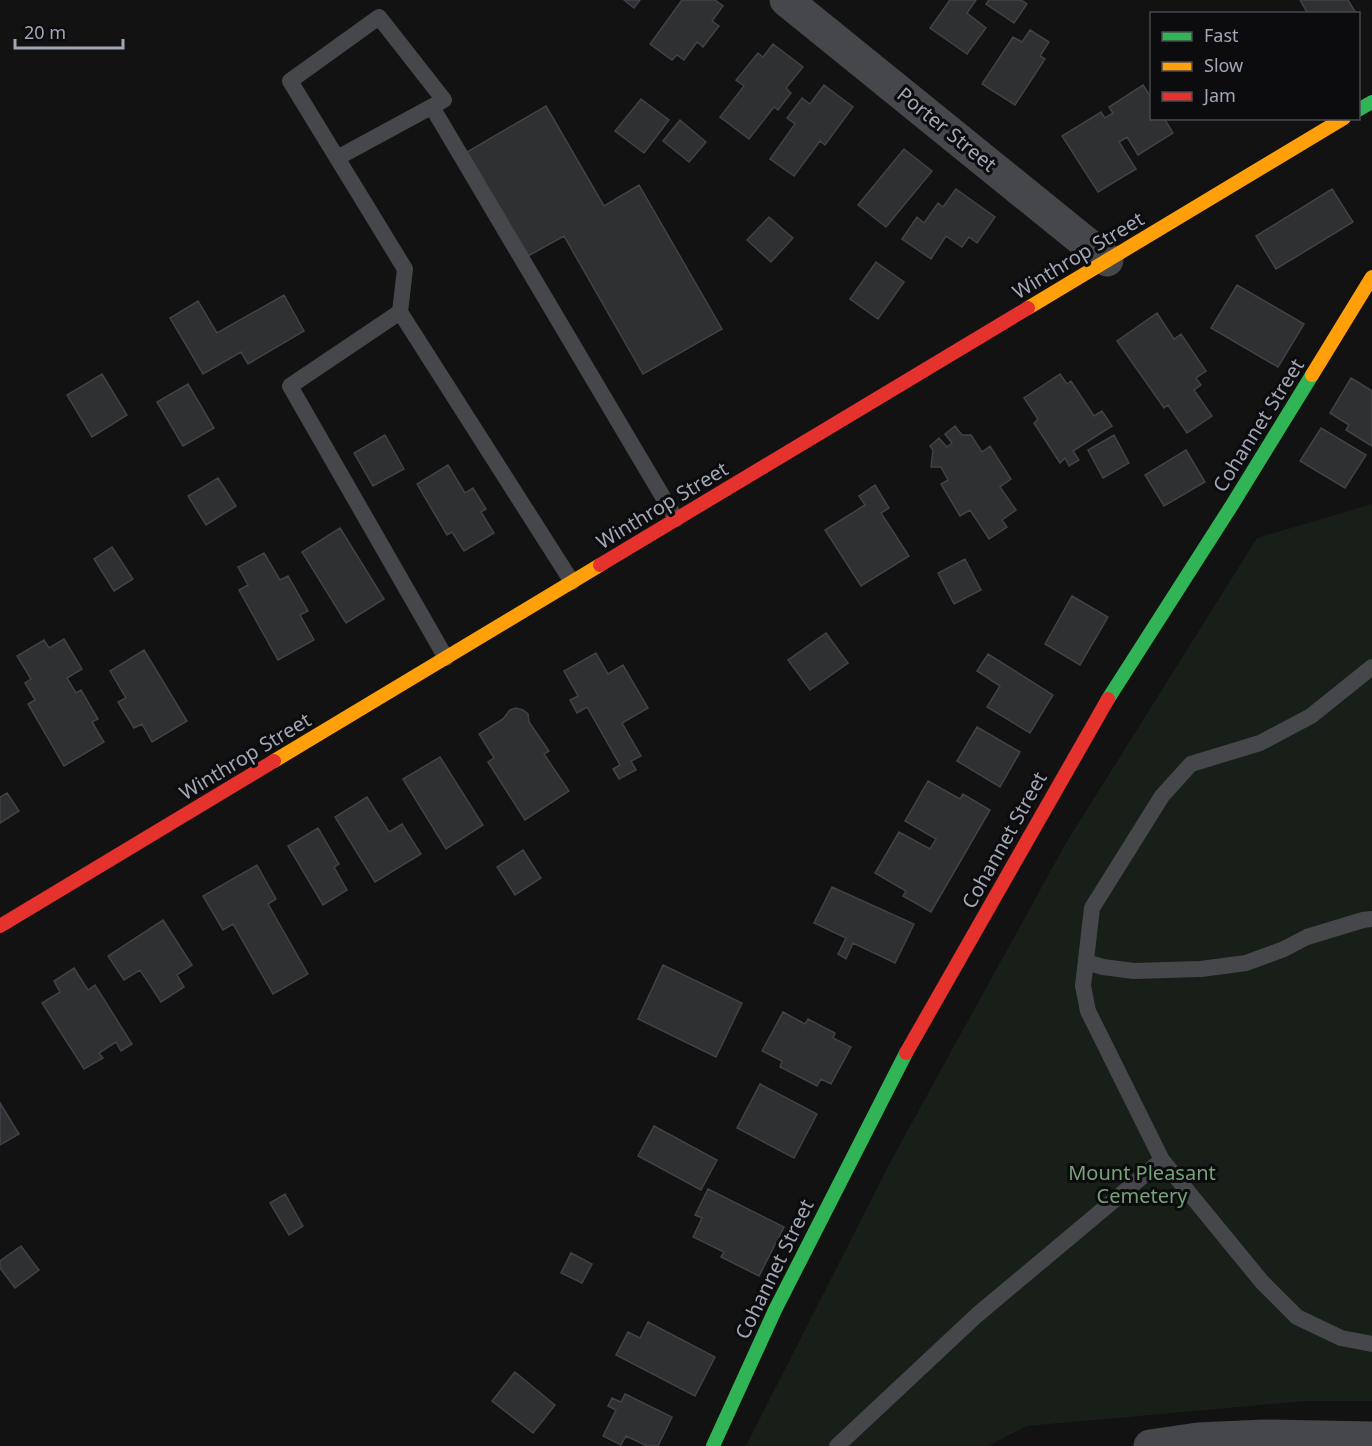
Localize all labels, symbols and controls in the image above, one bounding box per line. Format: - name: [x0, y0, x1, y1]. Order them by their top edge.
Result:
- scale bar: [15, 12, 123, 50]
- legend: [1150, 12, 1360, 120]
- text: 20 m: [24, 20, 66, 44]
- text: Fast: [1204, 23, 1239, 47]
- text: Slow: [1204, 53, 1243, 77]
- street label: Porter Street: [892, 81, 1002, 177]
- text: Jam: [1202, 83, 1236, 107]
- street label: Winthrop Street: [1007, 205, 1149, 305]
- street label: Cohannet Street: [1206, 353, 1310, 497]
- street label: Winthrop Street: [591, 455, 733, 555]
- street label: Winthrop Street: [174, 706, 316, 806]
- street label: Cohannet Street: [955, 767, 1053, 913]
- park label: Mount Pleasant Cemetery: [1068, 1159, 1216, 1209]
- street label: Cohannet Street: [728, 1195, 820, 1343]

